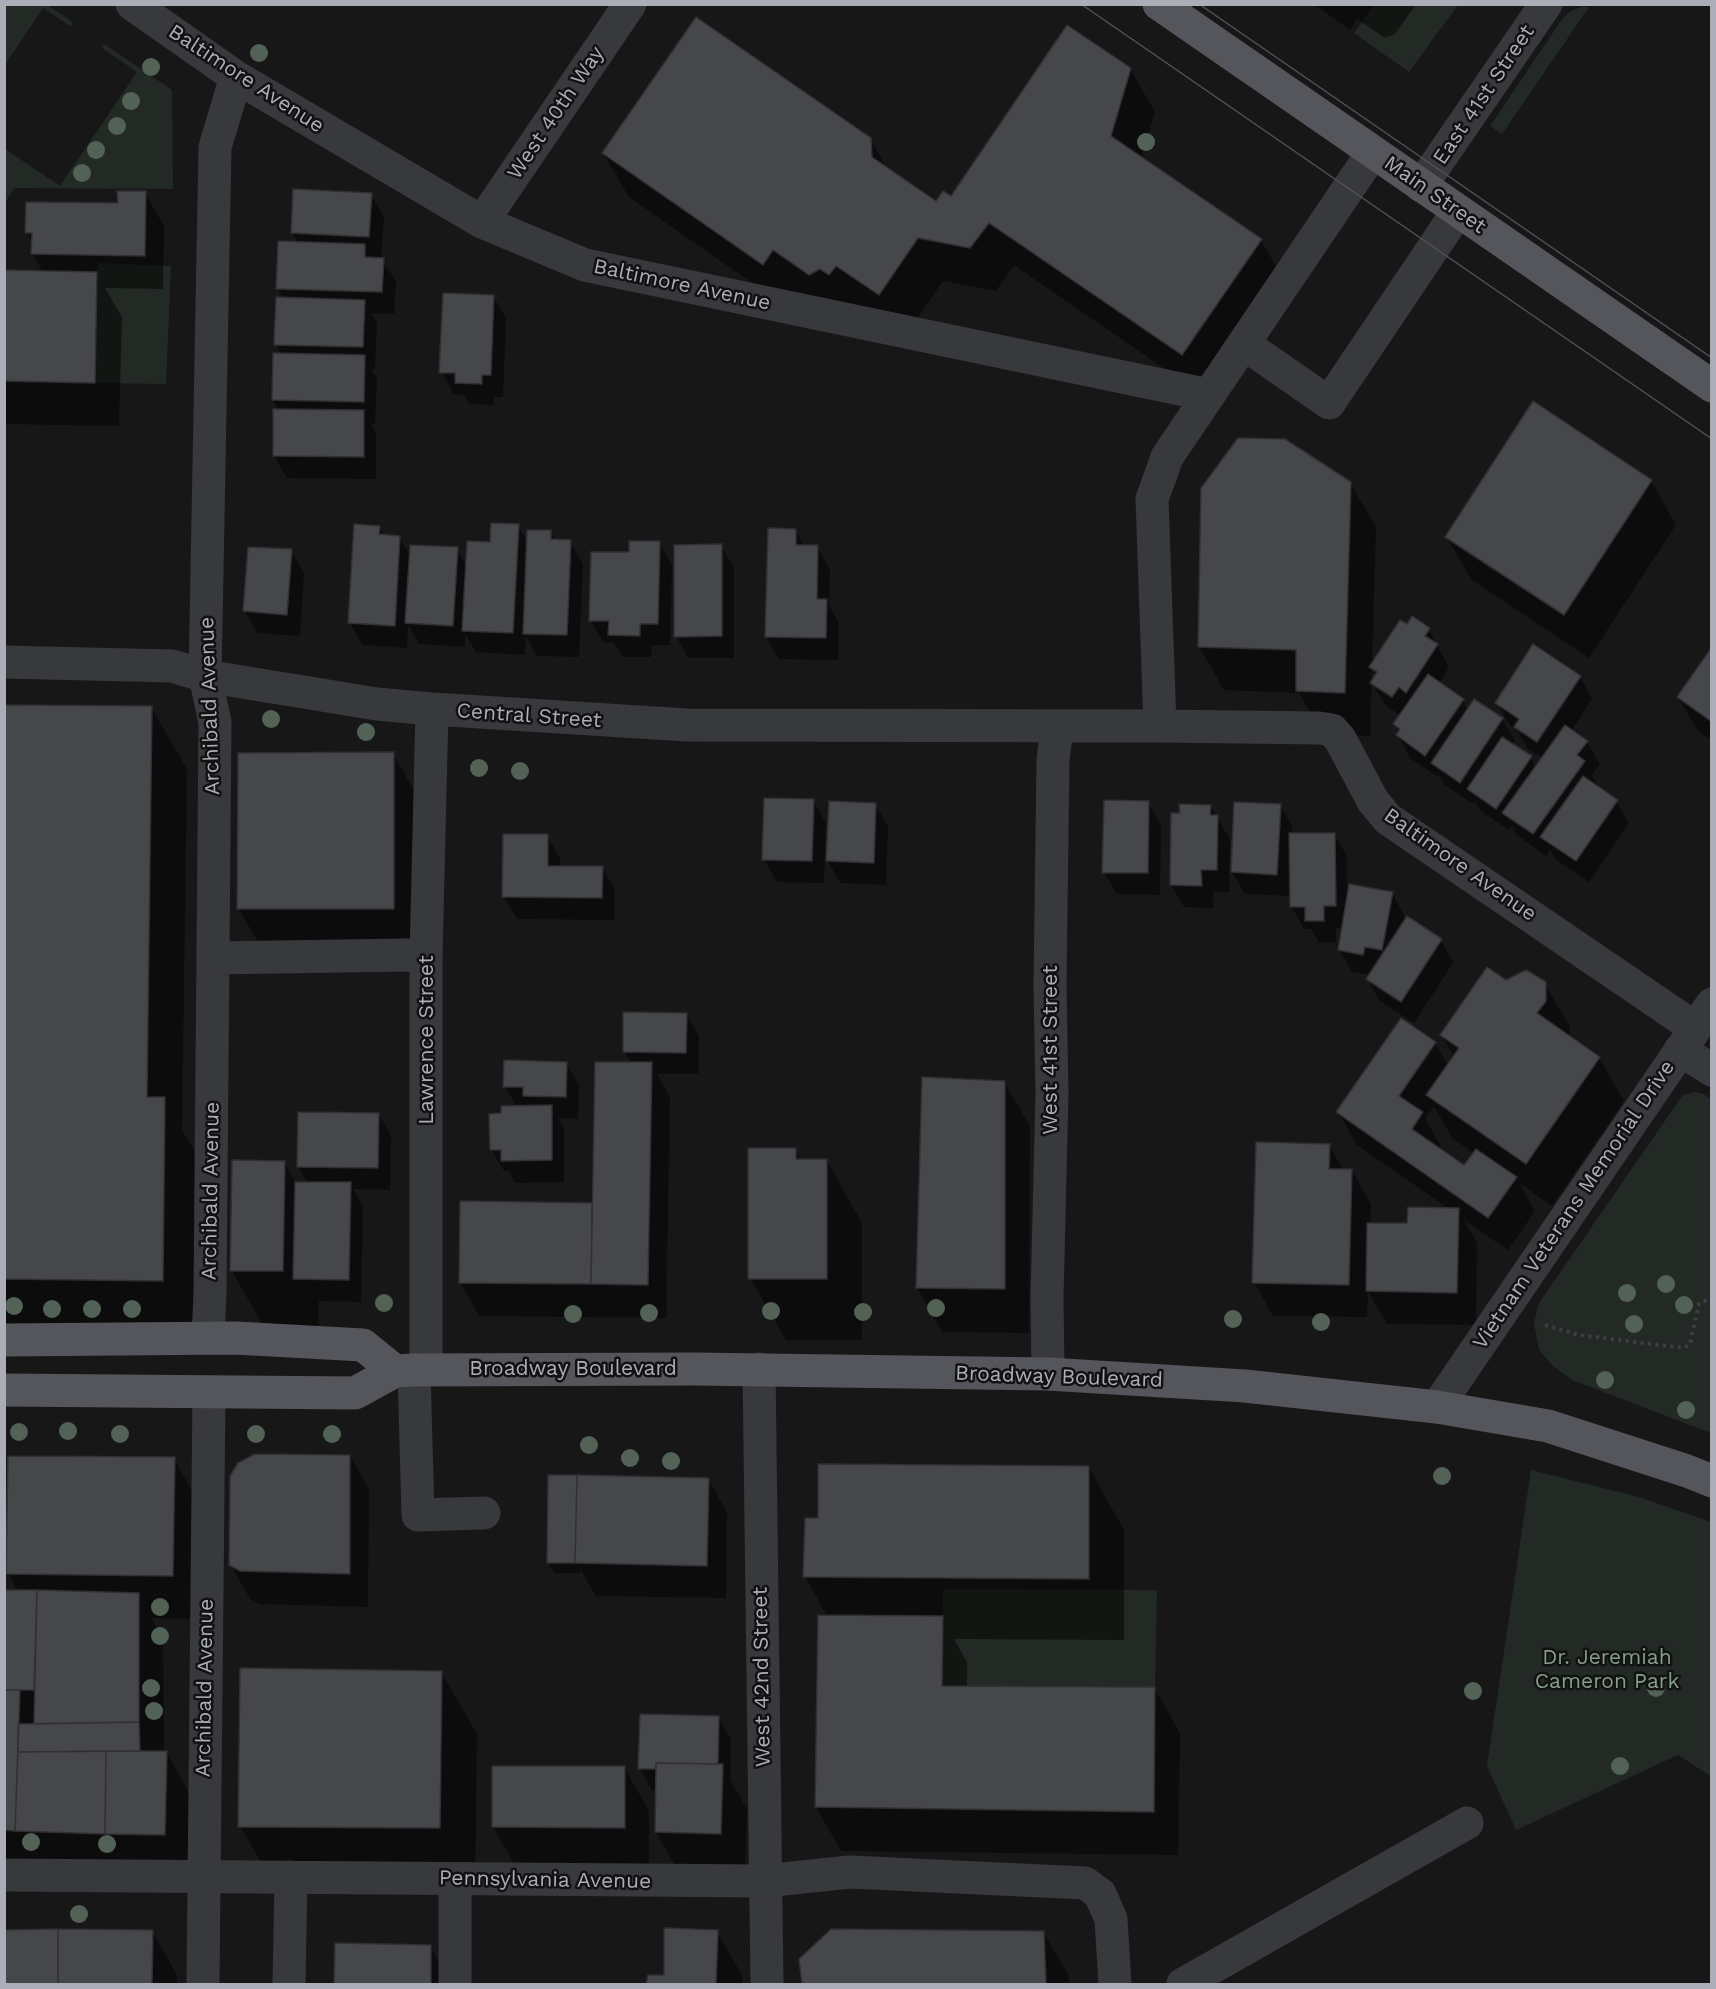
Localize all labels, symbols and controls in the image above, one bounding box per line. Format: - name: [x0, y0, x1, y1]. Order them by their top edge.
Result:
- street label: Baltimore Avenue: [163, 19, 329, 139]
- street label: East 41st Street: [1428, 20, 1540, 170]
- street label: West 40th Way: [502, 42, 610, 184]
- street label: Main Street: [1379, 151, 1491, 239]
- street label: Baltimore Avenue: [591, 254, 773, 316]
- street label: Archibald Avenue: [194, 616, 226, 796]
- street label: Central Street: [456, 698, 602, 734]
- street label: Baltimore Avenue: [1379, 803, 1541, 927]
- street label: Lawrence Street: [414, 955, 440, 1125]
- street label: West 41st Street: [1038, 965, 1064, 1135]
- street label: Vietnam Veterans Memorial Drive: [1468, 1056, 1680, 1354]
- street label: Archibald Avenue: [197, 1102, 225, 1280]
- street label: Broadway Boulevard: [469, 1356, 677, 1382]
- street label: Broadway Boulevard: [955, 1361, 1163, 1393]
- street label: West 42nd Street: [748, 1587, 776, 1767]
- street label: Archibald Avenue: [191, 1599, 219, 1777]
- park label: Dr. Jeremiah Cameron Park: [1535, 1645, 1679, 1695]
- street label: Pennsylvania Avenue: [439, 1866, 651, 1894]

